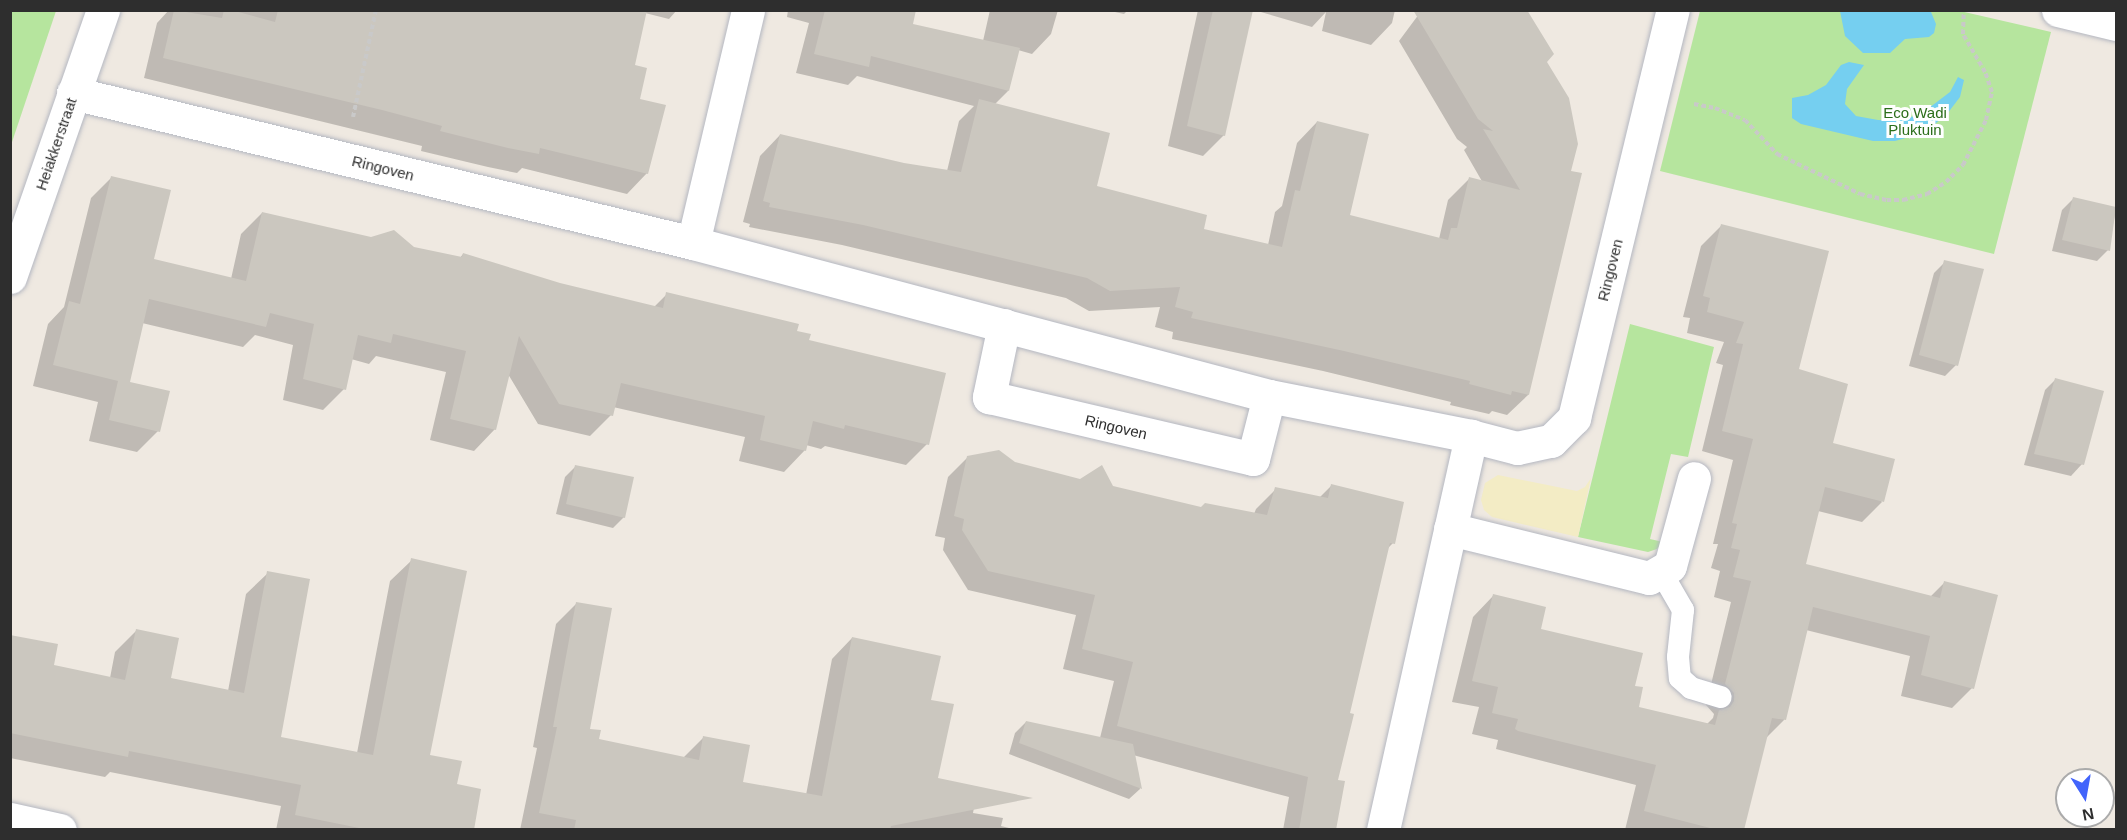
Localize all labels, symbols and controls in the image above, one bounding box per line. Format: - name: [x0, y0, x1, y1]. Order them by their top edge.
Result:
- street label: Heiakkerstraat: [32, 95, 80, 193]
- park label: Eco Wadi Pluktuin: [1883, 103, 1947, 138]
- street label: Ringoven: [350, 152, 416, 184]
- street label: Ringoven: [1594, 237, 1626, 303]
- street label: Ringoven: [1083, 411, 1149, 443]
- north arrow: [2055, 768, 2115, 828]
- text: N: [2081, 805, 2095, 824]

